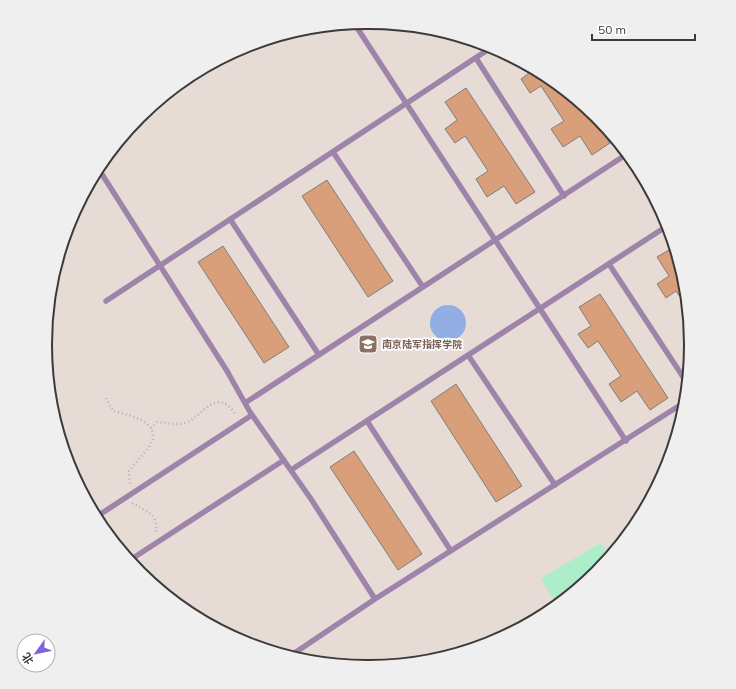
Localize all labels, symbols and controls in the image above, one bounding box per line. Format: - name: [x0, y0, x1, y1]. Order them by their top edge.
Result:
- scale bar: [592, 16, 695, 42]
- text: 50 m: [598, 22, 626, 37]
- school or university icon: 南京陆军指挥学院: [357, 333, 379, 355]
- place label: 南京陆军指挥学院: [382, 338, 462, 351]
- north arrow: [16, 633, 56, 673]
- text: 北: [19, 650, 36, 667]

